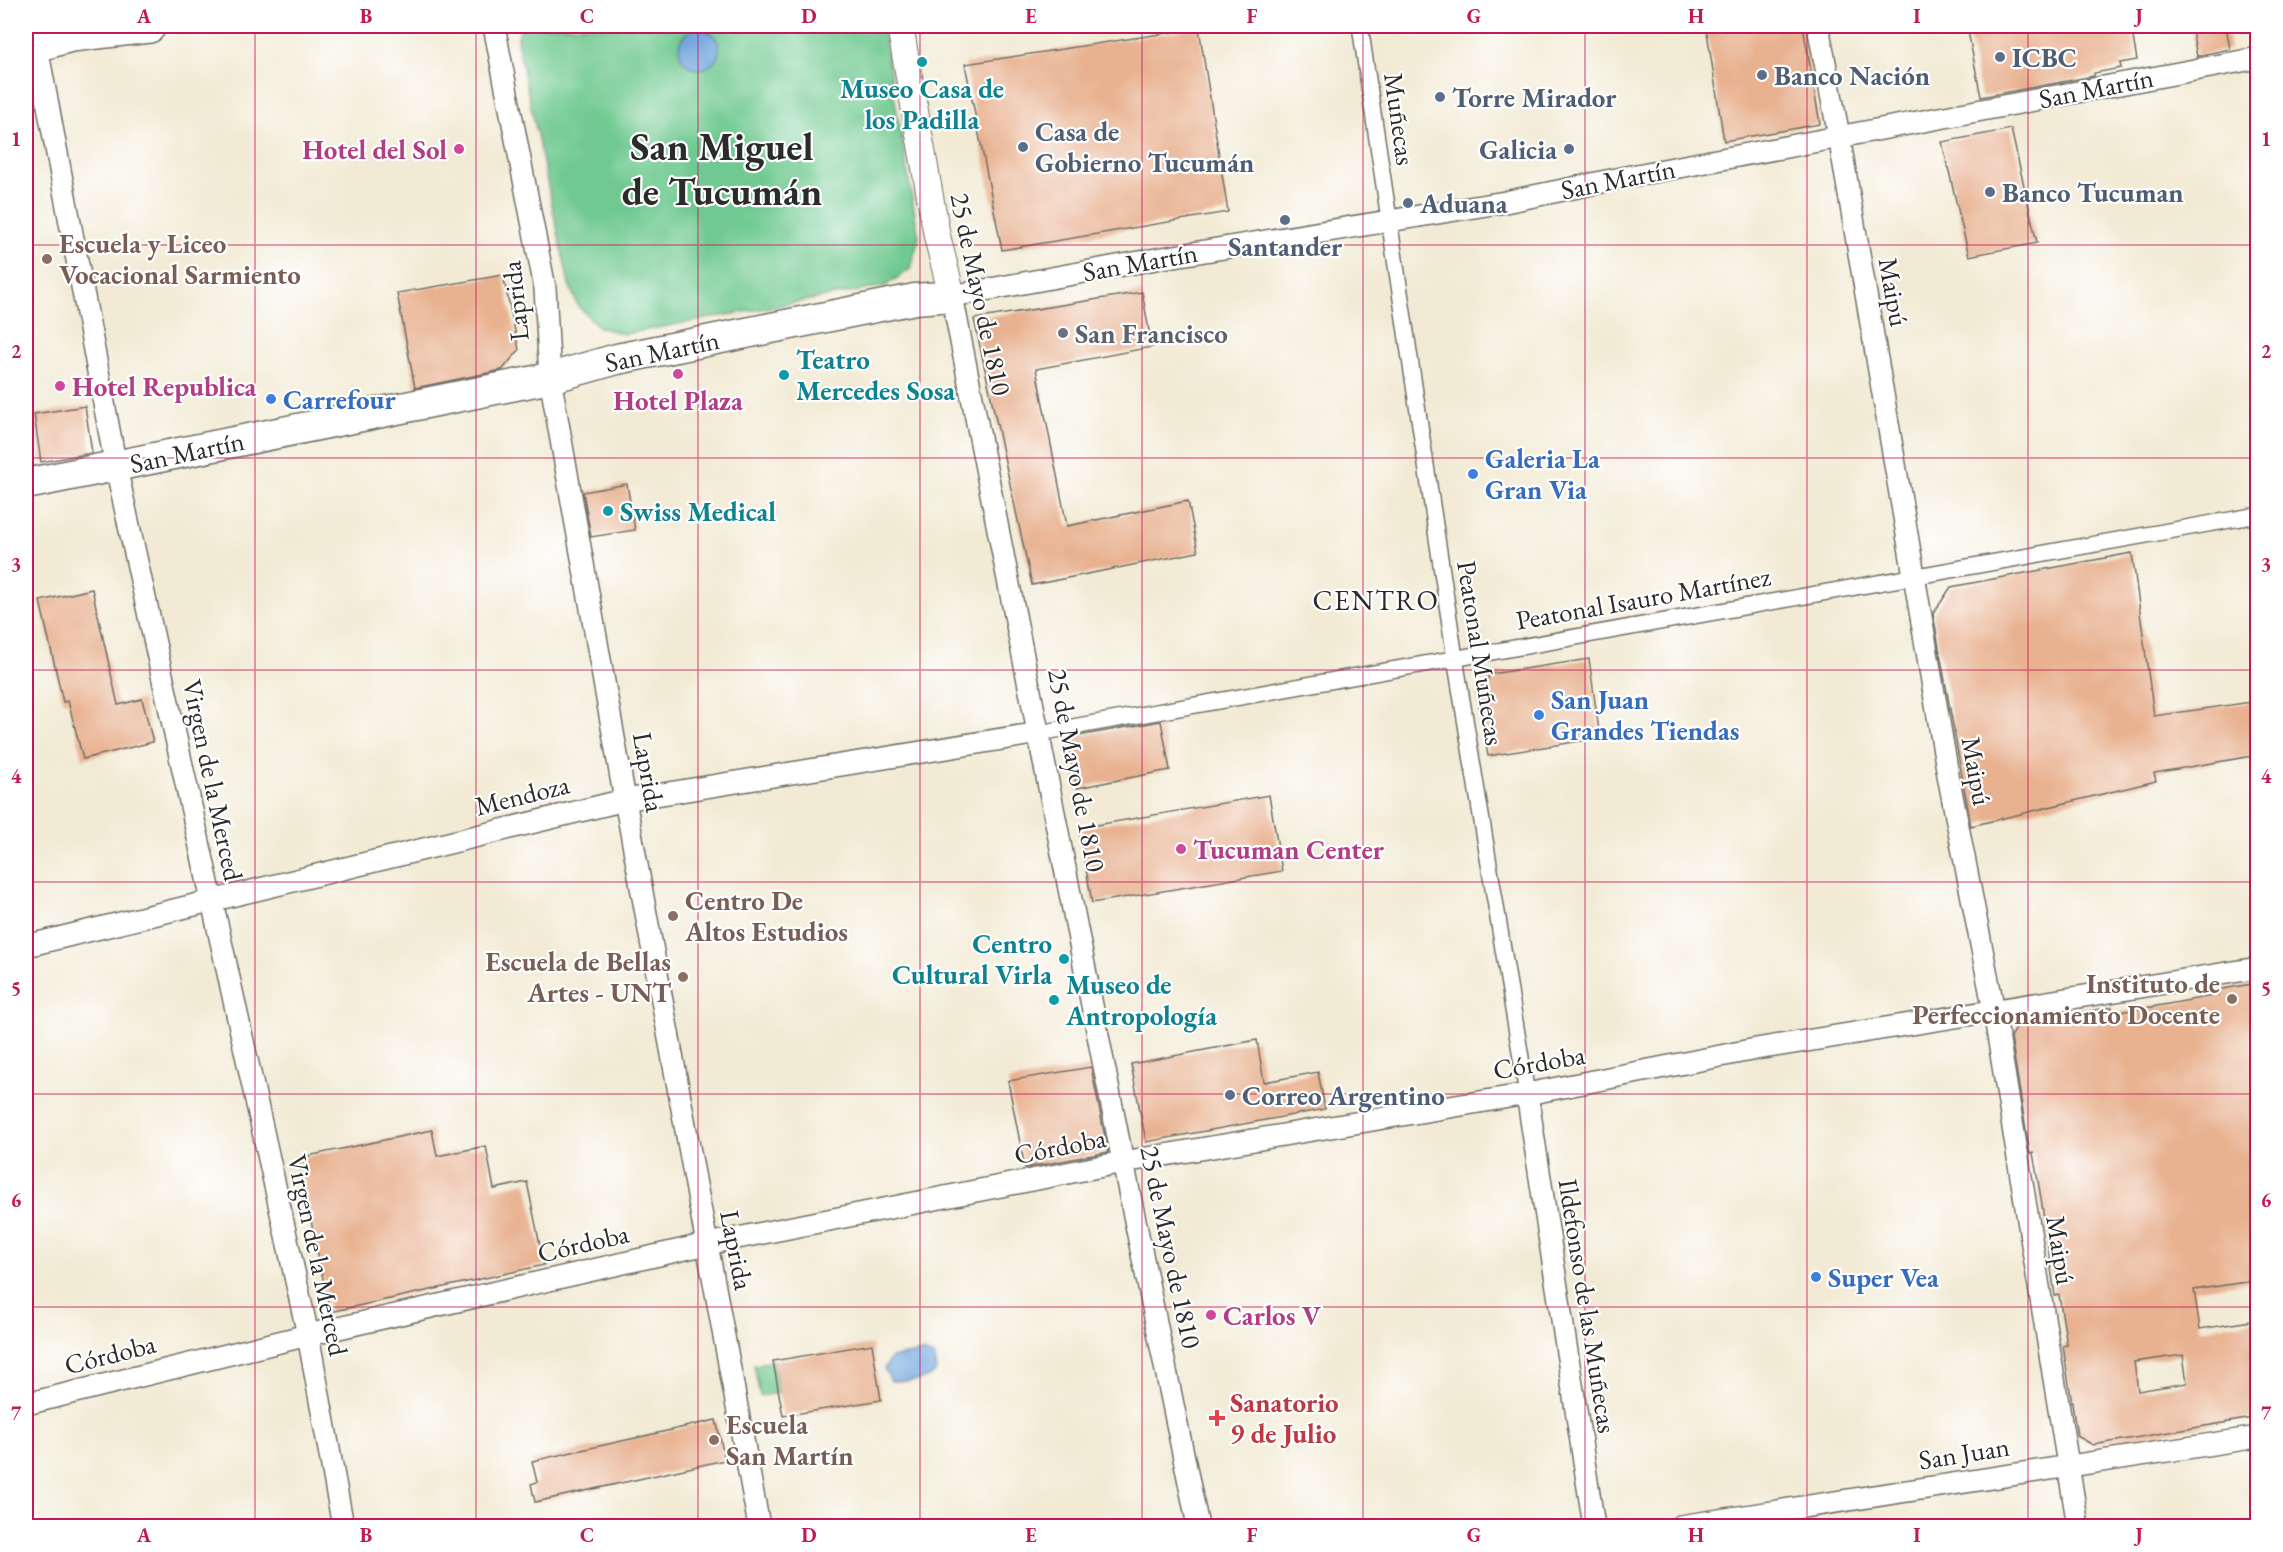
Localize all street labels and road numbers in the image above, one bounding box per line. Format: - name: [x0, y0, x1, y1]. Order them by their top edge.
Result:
- street label: San Martín: [2036, 60, 2156, 116]
- street label: Muñecas: [1376, 70, 1424, 168]
- street label: San Martín: [1558, 151, 1678, 207]
- street label: 25 de Mayo de 1810: [942, 189, 1020, 399]
- street label: San Martín: [1080, 235, 1200, 289]
- street label: Maipú: [1871, 255, 1917, 329]
- street label: Laprida: [493, 259, 537, 343]
- street label: San Martín: [602, 322, 722, 380]
- street label: San Martín: [127, 423, 247, 481]
- street label: Peatonal Muñecas: [1449, 558, 1513, 748]
- street label: Peatonal Isauro Martínez: [1513, 558, 1774, 638]
- street label: 25 de Mayo de 1810: [1040, 665, 1114, 875]
- street label: Virgen de la Merced: [175, 676, 252, 884]
- street label: Laprida: [625, 729, 673, 815]
- street label: Maipú: [1954, 734, 2000, 808]
- street label: Mendoza: [471, 766, 573, 824]
- street label: Córdoba: [1490, 1037, 1588, 1087]
- street label: Córdoba: [1011, 1120, 1109, 1172]
- street label: 25 de Mayo de 1810: [1132, 1142, 1210, 1352]
- street label: Virgen de la Merced: [280, 1151, 357, 1359]
- street label: Ildefonso de las Muñecas: [1551, 1176, 1625, 1436]
- street label: Laprida: [712, 1207, 762, 1293]
- street label: Maipú: [2038, 1213, 2084, 1287]
- street label: Córdoba: [534, 1215, 632, 1270]
- street label: Córdoba: [61, 1326, 159, 1382]
- street label: San Juan: [1916, 1429, 2012, 1477]

